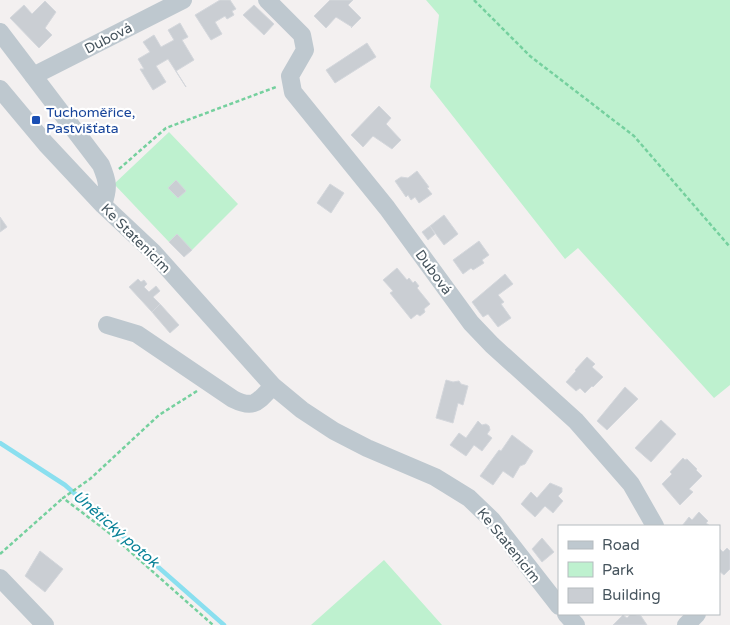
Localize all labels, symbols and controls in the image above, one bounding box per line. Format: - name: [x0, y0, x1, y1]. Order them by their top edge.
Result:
- street label: Dubová: [81, 19, 135, 58]
- place label: Tuchoměřice, Pastvišťata: [46, 104, 135, 137]
- marker: Tuchoměřice, Pastvišťata: [30, 114, 42, 126]
- street label: Ke Statenicím: [97, 200, 174, 277]
- street label: Dubová: [412, 247, 456, 298]
- water label: Únětický potok: [69, 487, 164, 572]
- street label: Ke Statenicím: [473, 504, 544, 586]
- legend: [558, 525, 720, 615]
- text: Road: [602, 536, 640, 554]
- text: Park: [602, 561, 634, 579]
- text: Building: [602, 586, 661, 604]

